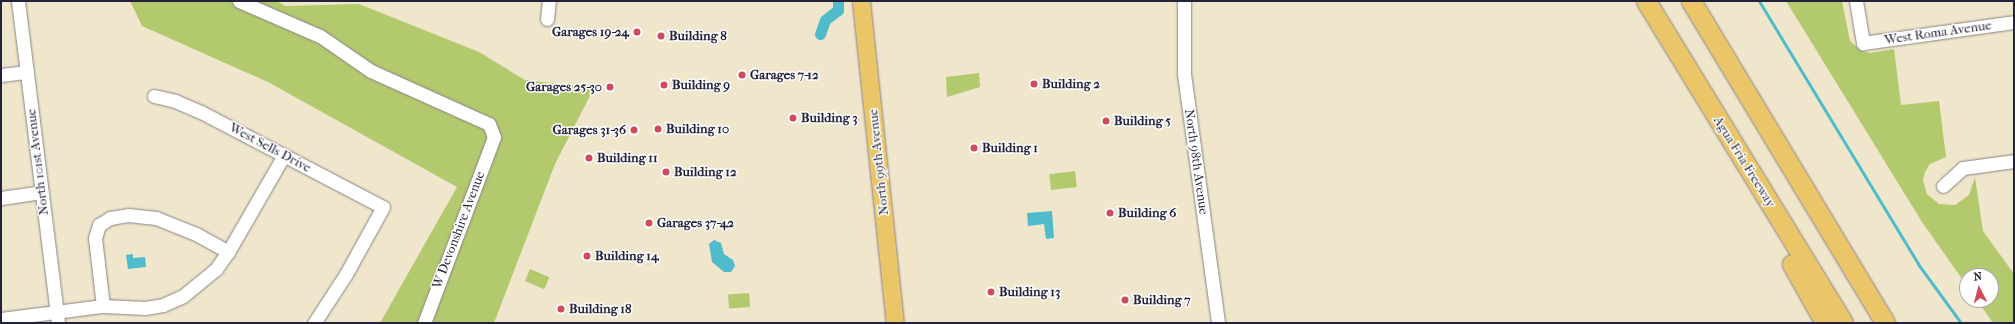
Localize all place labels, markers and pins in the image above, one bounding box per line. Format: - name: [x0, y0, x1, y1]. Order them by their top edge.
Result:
- place label: Garages 19-24: [552, 24, 629, 40]
- marker: Garages 19-24: [632, 27, 642, 37]
- place label: Building 8: [669, 28, 727, 44]
- marker: Building 8: [656, 31, 666, 41]
- place label: Garages 7-12: [750, 67, 819, 83]
- marker: Garages 7-12: [737, 70, 747, 80]
- place label: Building 2: [1042, 76, 1100, 92]
- place label: Building 9: [672, 77, 730, 93]
- place label: Garages 25-30: [526, 79, 602, 95]
- marker: Building 2: [1029, 79, 1039, 89]
- marker: Building 9: [659, 80, 669, 90]
- marker: Garages 25-30: [605, 82, 615, 92]
- place label: Building 3: [801, 110, 858, 126]
- marker: Building 3: [788, 113, 798, 123]
- place label: Building 5: [1114, 113, 1171, 129]
- marker: Building 5: [1101, 116, 1111, 126]
- place label: Building 10: [666, 121, 729, 137]
- place label: Garages 31-36: [553, 122, 626, 138]
- marker: Building 10: [653, 124, 663, 134]
- marker: Garages 31-36: [629, 125, 639, 135]
- place label: Building 1: [982, 140, 1038, 156]
- marker: Building 1: [969, 143, 979, 153]
- place label: Building 11: [597, 150, 658, 166]
- marker: Building 11: [584, 153, 594, 163]
- place label: Building 12: [674, 164, 737, 180]
- marker: Building 12: [661, 167, 671, 177]
- place label: Building 6: [1118, 205, 1176, 221]
- marker: Building 6: [1105, 208, 1115, 218]
- place label: Garages 37-42: [657, 215, 734, 231]
- marker: Garages 37-42: [644, 218, 654, 228]
- place label: Building 14: [595, 248, 659, 264]
- marker: Building 14: [582, 251, 592, 261]
- place label: Building 13: [999, 284, 1060, 300]
- marker: Building 13: [986, 287, 996, 297]
- place label: Building 7: [1133, 292, 1191, 308]
- marker: Building 7: [1120, 295, 1130, 305]
- place label: Building 18: [569, 301, 632, 317]
- marker: Building 18: [556, 304, 566, 314]

